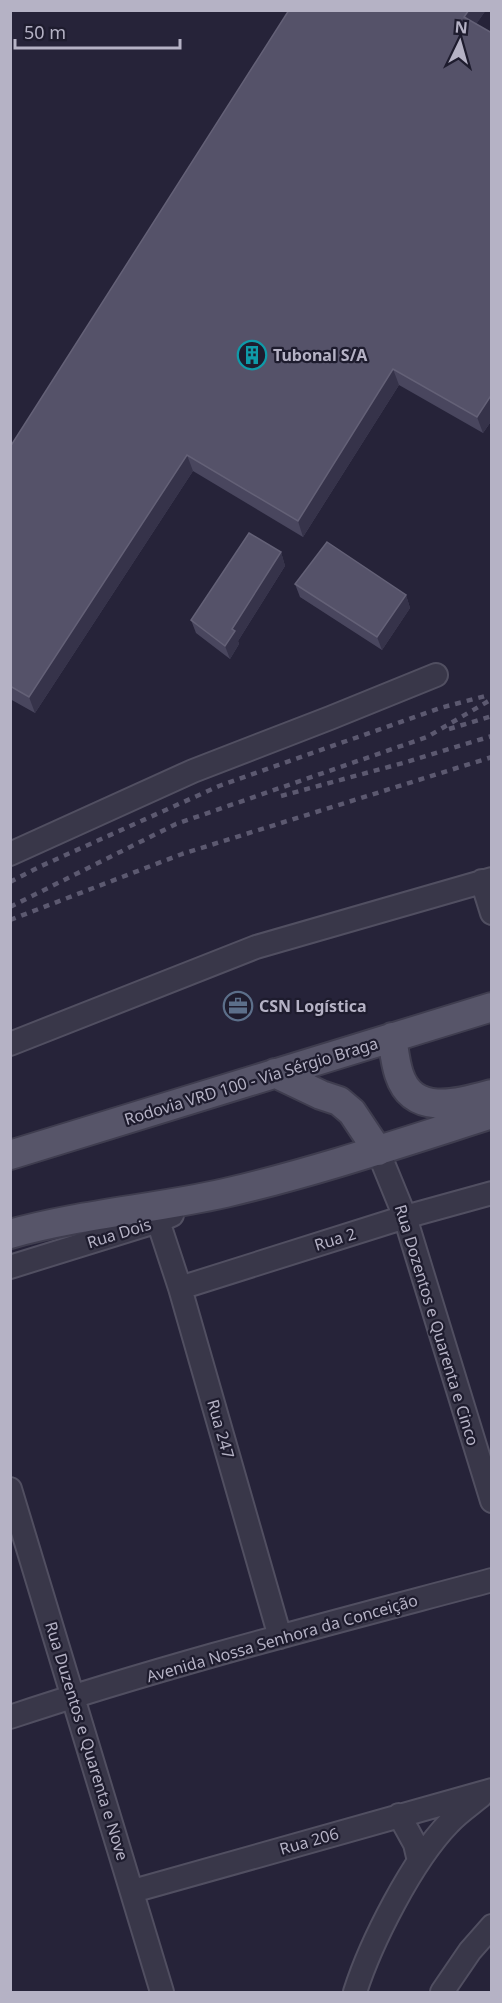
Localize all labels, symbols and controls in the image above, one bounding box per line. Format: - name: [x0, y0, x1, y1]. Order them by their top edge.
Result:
- scale bar: [15, 12, 180, 50]
- north arrow: [430, 12, 490, 72]
- text: N: [454, 16, 469, 39]
- text: 50 m: [24, 20, 66, 44]
- building icon: Tubonal S/A: [236, 339, 268, 371]
- place label: Tubonal S/A: [273, 344, 368, 366]
- office icon: CSN Logística: [222, 990, 254, 1022]
- place label: CSN Logística: [259, 995, 367, 1017]
- street label: Rodovia VRD 100 - Via Sérgio Braga: [122, 1032, 380, 1130]
- street label: Rua Dozentos e Quarenta e Cinco: [390, 1202, 484, 1448]
- street label: Rua Dois: [84, 1213, 154, 1253]
- street label: Rua 2: [312, 1222, 358, 1256]
- street label: Rua 247: [202, 1397, 240, 1461]
- street label: Avenida Nossa Senhora da Conceição: [144, 1589, 420, 1687]
- street label: Rua Duzentos e Quarenta e Nove: [40, 1619, 134, 1863]
- street label: Rua 206: [277, 1822, 341, 1860]

